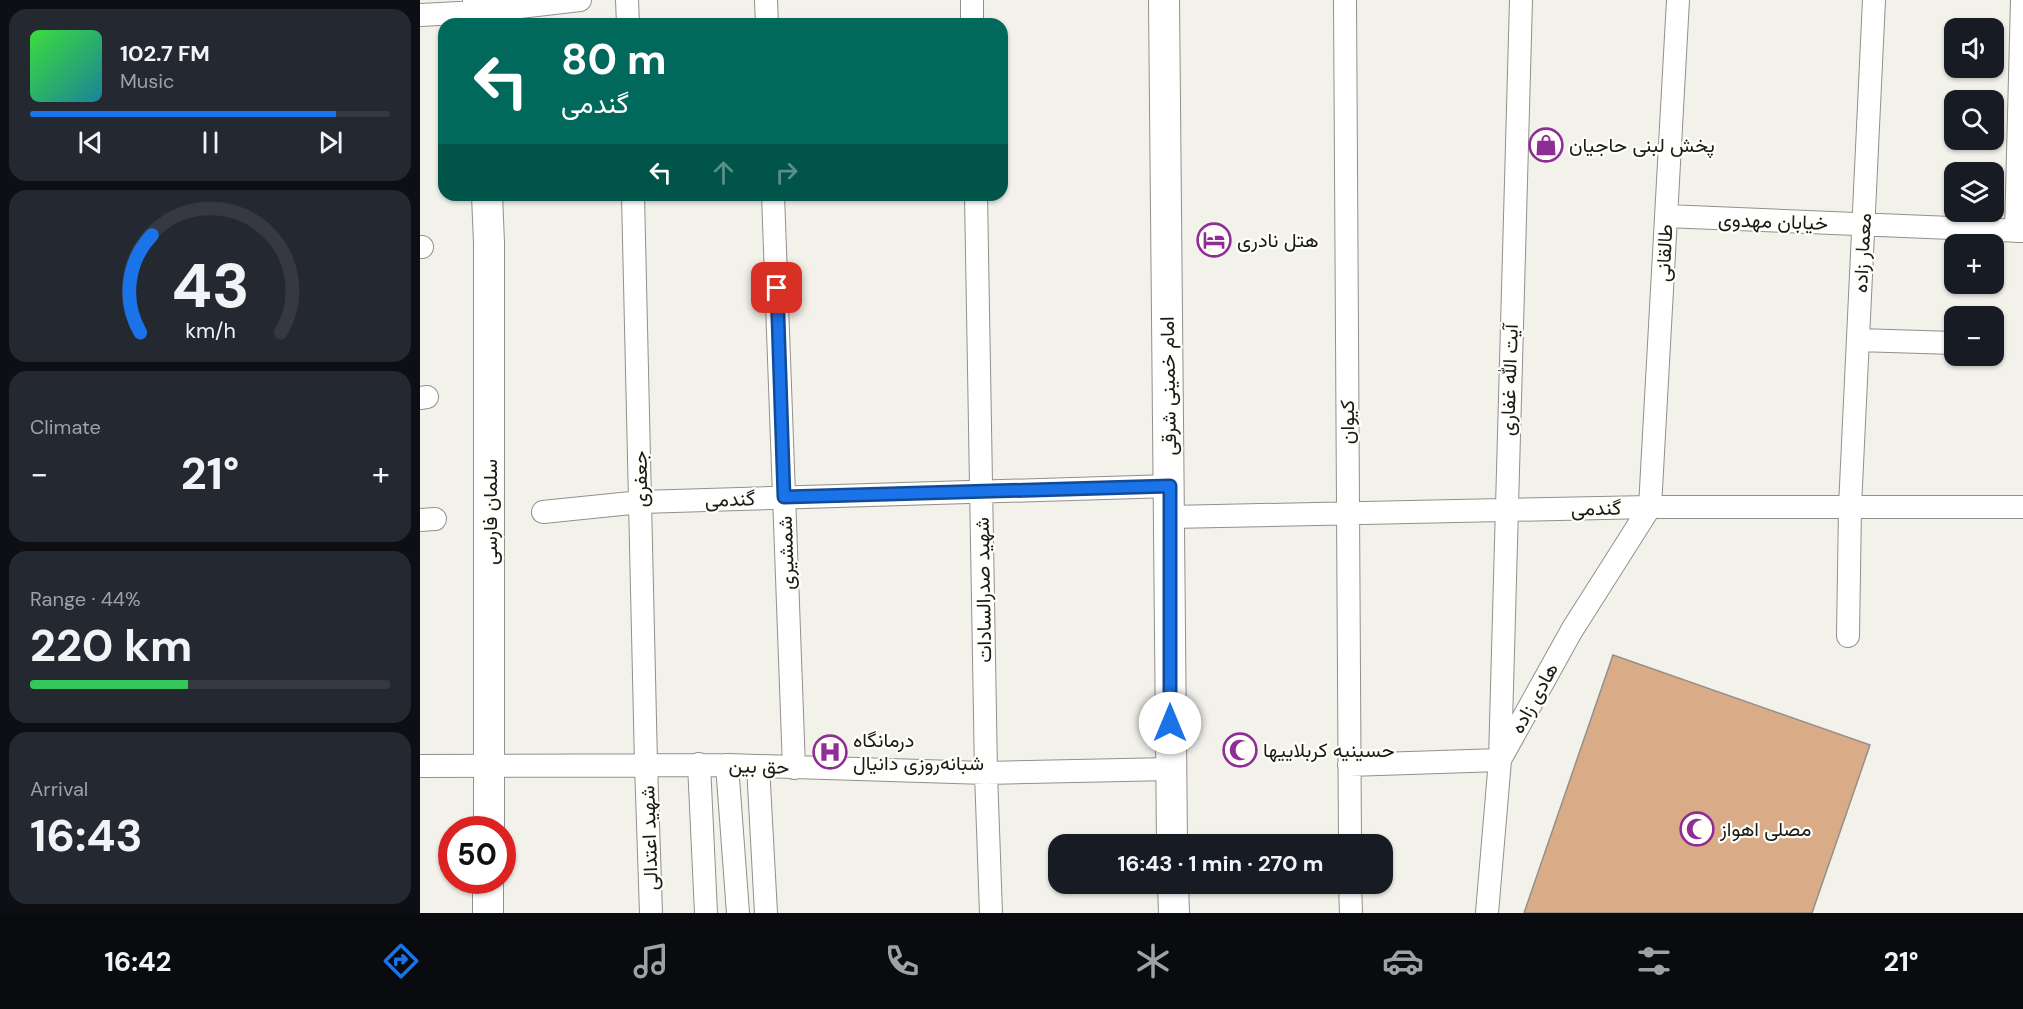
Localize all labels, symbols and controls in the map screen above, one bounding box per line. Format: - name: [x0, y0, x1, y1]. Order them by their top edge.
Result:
- map controls: [1944, 18, 2004, 366]
- button: sound: [1944, 18, 2004, 78]
- text: 80 m: [561, 32, 667, 87]
- text: 102.7 FM: [120, 39, 210, 68]
- icon: left: [462, 42, 540, 120]
- text: Music: [120, 68, 175, 94]
- text: گندمی: [561, 86, 629, 121]
- button: search: [1944, 90, 2004, 150]
- icon: previous: [74, 126, 107, 159]
- icon: pause: [194, 126, 227, 159]
- icon: next: [314, 126, 347, 159]
- shop icon: پخش لبنی حاجیان: [1528, 127, 1564, 163]
- place label: پخش لبنی حاجیان: [1569, 132, 1715, 159]
- icon: left: [644, 156, 677, 189]
- icon: ahead: [707, 156, 740, 189]
- icon: right: [770, 156, 803, 189]
- button: layers: [1944, 162, 2004, 222]
- street label: خیابان مهدوی: [1718, 206, 1828, 236]
- street label: معمار زاده: [1847, 212, 1877, 294]
- hotel icon: هتل نادری: [1196, 222, 1232, 258]
- street label: طالقانی: [1650, 223, 1678, 283]
- place label: هتل نادری: [1237, 227, 1319, 253]
- button: +: [1944, 234, 2004, 294]
- text: 43: [171, 245, 249, 326]
- pin: [751, 262, 802, 313]
- icon: arrive: [760, 271, 793, 304]
- button: −: [1944, 306, 2004, 366]
- street label: امام خمینی شرقی: [1154, 316, 1182, 456]
- text: km/h: [185, 317, 235, 345]
- street label: آیت الله غفاری: [1494, 322, 1524, 436]
- street label: کیوان: [1334, 400, 1360, 444]
- text: Climate: [30, 414, 101, 440]
- text: 21°: [181, 444, 239, 503]
- street label: جعفری: [627, 450, 653, 508]
- text: −: [30, 452, 48, 495]
- text: +: [372, 452, 390, 495]
- street label: سلمان فارسی: [477, 459, 503, 565]
- street label: گندمی: [704, 485, 756, 513]
- street label: گندمی: [1571, 495, 1621, 521]
- street label: شمشیری: [772, 516, 800, 590]
- street label: شهید صدرالسادات: [969, 517, 997, 663]
- text: Range · 44%: [30, 586, 141, 612]
- text: 220 km: [30, 616, 192, 675]
- street label: هادی زاده: [1504, 658, 1564, 738]
- position arrow: [1138, 691, 1202, 755]
- place label: درمانگاه شبانه‌روزی دانیال: [853, 727, 984, 776]
- mosque icon: حسینیه کربلاییها: [1222, 732, 1258, 768]
- hospital icon: درمانگاه شبانه‌روزی دانیال: [812, 734, 848, 770]
- place label: حسینیه کربلاییها: [1263, 737, 1395, 763]
- street label: حق بین: [728, 752, 790, 780]
- text: Arrival: [30, 776, 88, 802]
- street label: شهید اعتدالی: [634, 785, 664, 891]
- text: 16:43: [30, 806, 143, 865]
- mosque icon: مصلی اهواز: [1679, 811, 1715, 847]
- speed limit sign: 50: [438, 816, 516, 894]
- place label: مصلی اهواز: [1719, 816, 1811, 842]
- text: 16:43 · 1 min · 270 m: [1118, 849, 1323, 878]
- icon: directions: [380, 940, 422, 982]
- icon: music: [630, 940, 672, 982]
- icon: phone: [881, 940, 923, 982]
- icon: climate: [1132, 940, 1174, 982]
- icon: car: [1382, 940, 1424, 982]
- icon: filters: [1633, 940, 1675, 982]
- text: 16:42: [104, 944, 171, 979]
- text: 21°: [1883, 944, 1919, 979]

